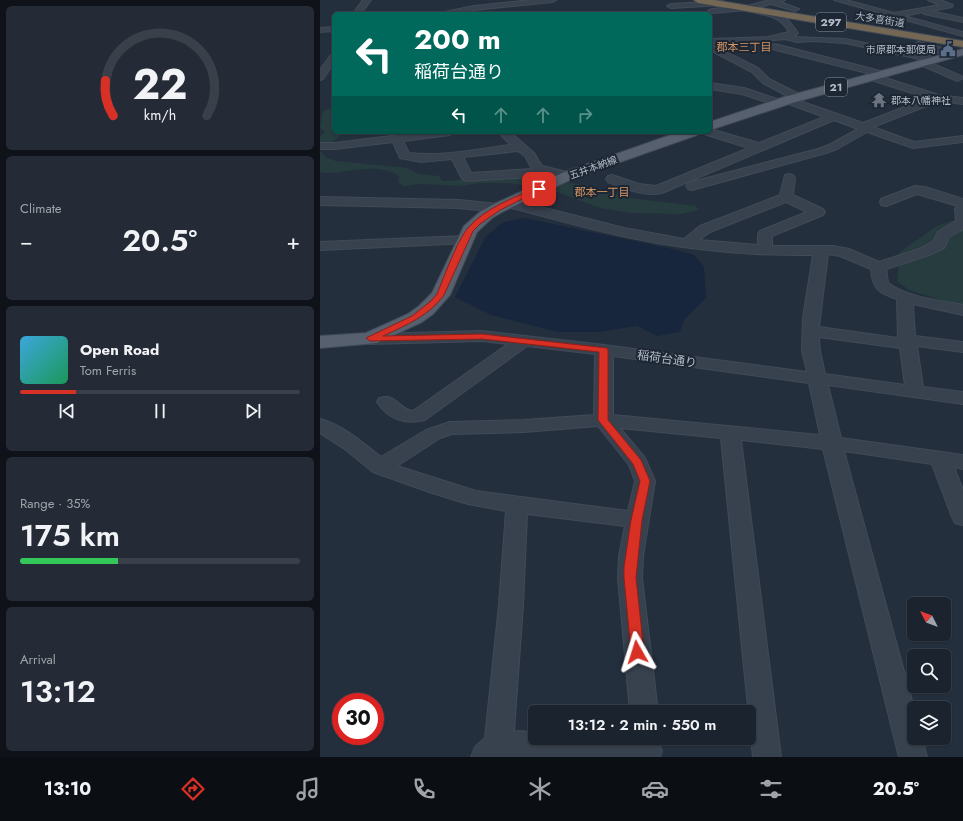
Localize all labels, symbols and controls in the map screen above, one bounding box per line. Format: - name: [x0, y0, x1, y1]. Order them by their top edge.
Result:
- street label: 大多喜街道: [854, 8, 906, 31]
- road number: 297: [816, 13, 846, 31]
- text: 200 m: [414, 19, 501, 60]
- icon: left: [348, 28, 400, 80]
- district label: 郡本三丁目: [717, 39, 772, 55]
- public building icon: 市原郡本郵便局: [939, 40, 957, 58]
- place label: 市原郡本郵便局: [866, 42, 936, 57]
- text: 22: [133, 54, 187, 115]
- text: 稲荷台通り: [414, 59, 504, 85]
- road number: 21: [825, 78, 847, 96]
- temple icon: 郡本八幡神社: [870, 91, 888, 109]
- place label: 郡本八幡神社: [891, 93, 951, 108]
- icon: left: [448, 104, 470, 126]
- icon: ahead: [490, 104, 512, 126]
- icon: ahead: [532, 104, 554, 126]
- icon: right: [574, 104, 596, 126]
- text: km/h: [144, 105, 176, 125]
- street label: 五井本納線: [567, 152, 619, 183]
- pin: [522, 172, 556, 206]
- icon: arrive: [528, 178, 550, 200]
- district label: 郡本一丁目: [575, 184, 630, 200]
- text: Climate: [20, 199, 61, 218]
- text: 20.5°: [122, 219, 197, 262]
- text: −: [20, 225, 33, 257]
- text: +: [286, 225, 300, 257]
- text: Open Road: [80, 339, 159, 361]
- street label: 稲荷台通り: [636, 346, 698, 372]
- text: Tom Ferris: [80, 361, 136, 380]
- icon: previous: [56, 400, 78, 422]
- icon: pause: [149, 400, 171, 422]
- icon: next: [242, 400, 264, 422]
- text: Range · 35%: [20, 494, 90, 513]
- text: 175 km: [20, 514, 120, 557]
- north arrow: [907, 597, 951, 641]
- map controls: [907, 597, 951, 745]
- position arrow: [616, 631, 658, 673]
- button: search: [907, 649, 951, 693]
- text: Arrival: [20, 650, 56, 669]
- text: 13:12: [20, 670, 96, 713]
- speed limit sign: 30: [332, 693, 384, 745]
- button: layers: [907, 701, 951, 745]
- text: 13:12 · 2 min · 550 m: [568, 714, 716, 736]
- icon: directions: [179, 775, 207, 803]
- icon: music: [294, 775, 322, 803]
- icon: phone: [410, 775, 438, 803]
- icon: climate: [526, 775, 554, 803]
- icon: car: [641, 775, 669, 803]
- icon: filters: [757, 775, 785, 803]
- text: 13:10: [44, 776, 91, 802]
- text: 20.5°: [873, 776, 919, 802]

